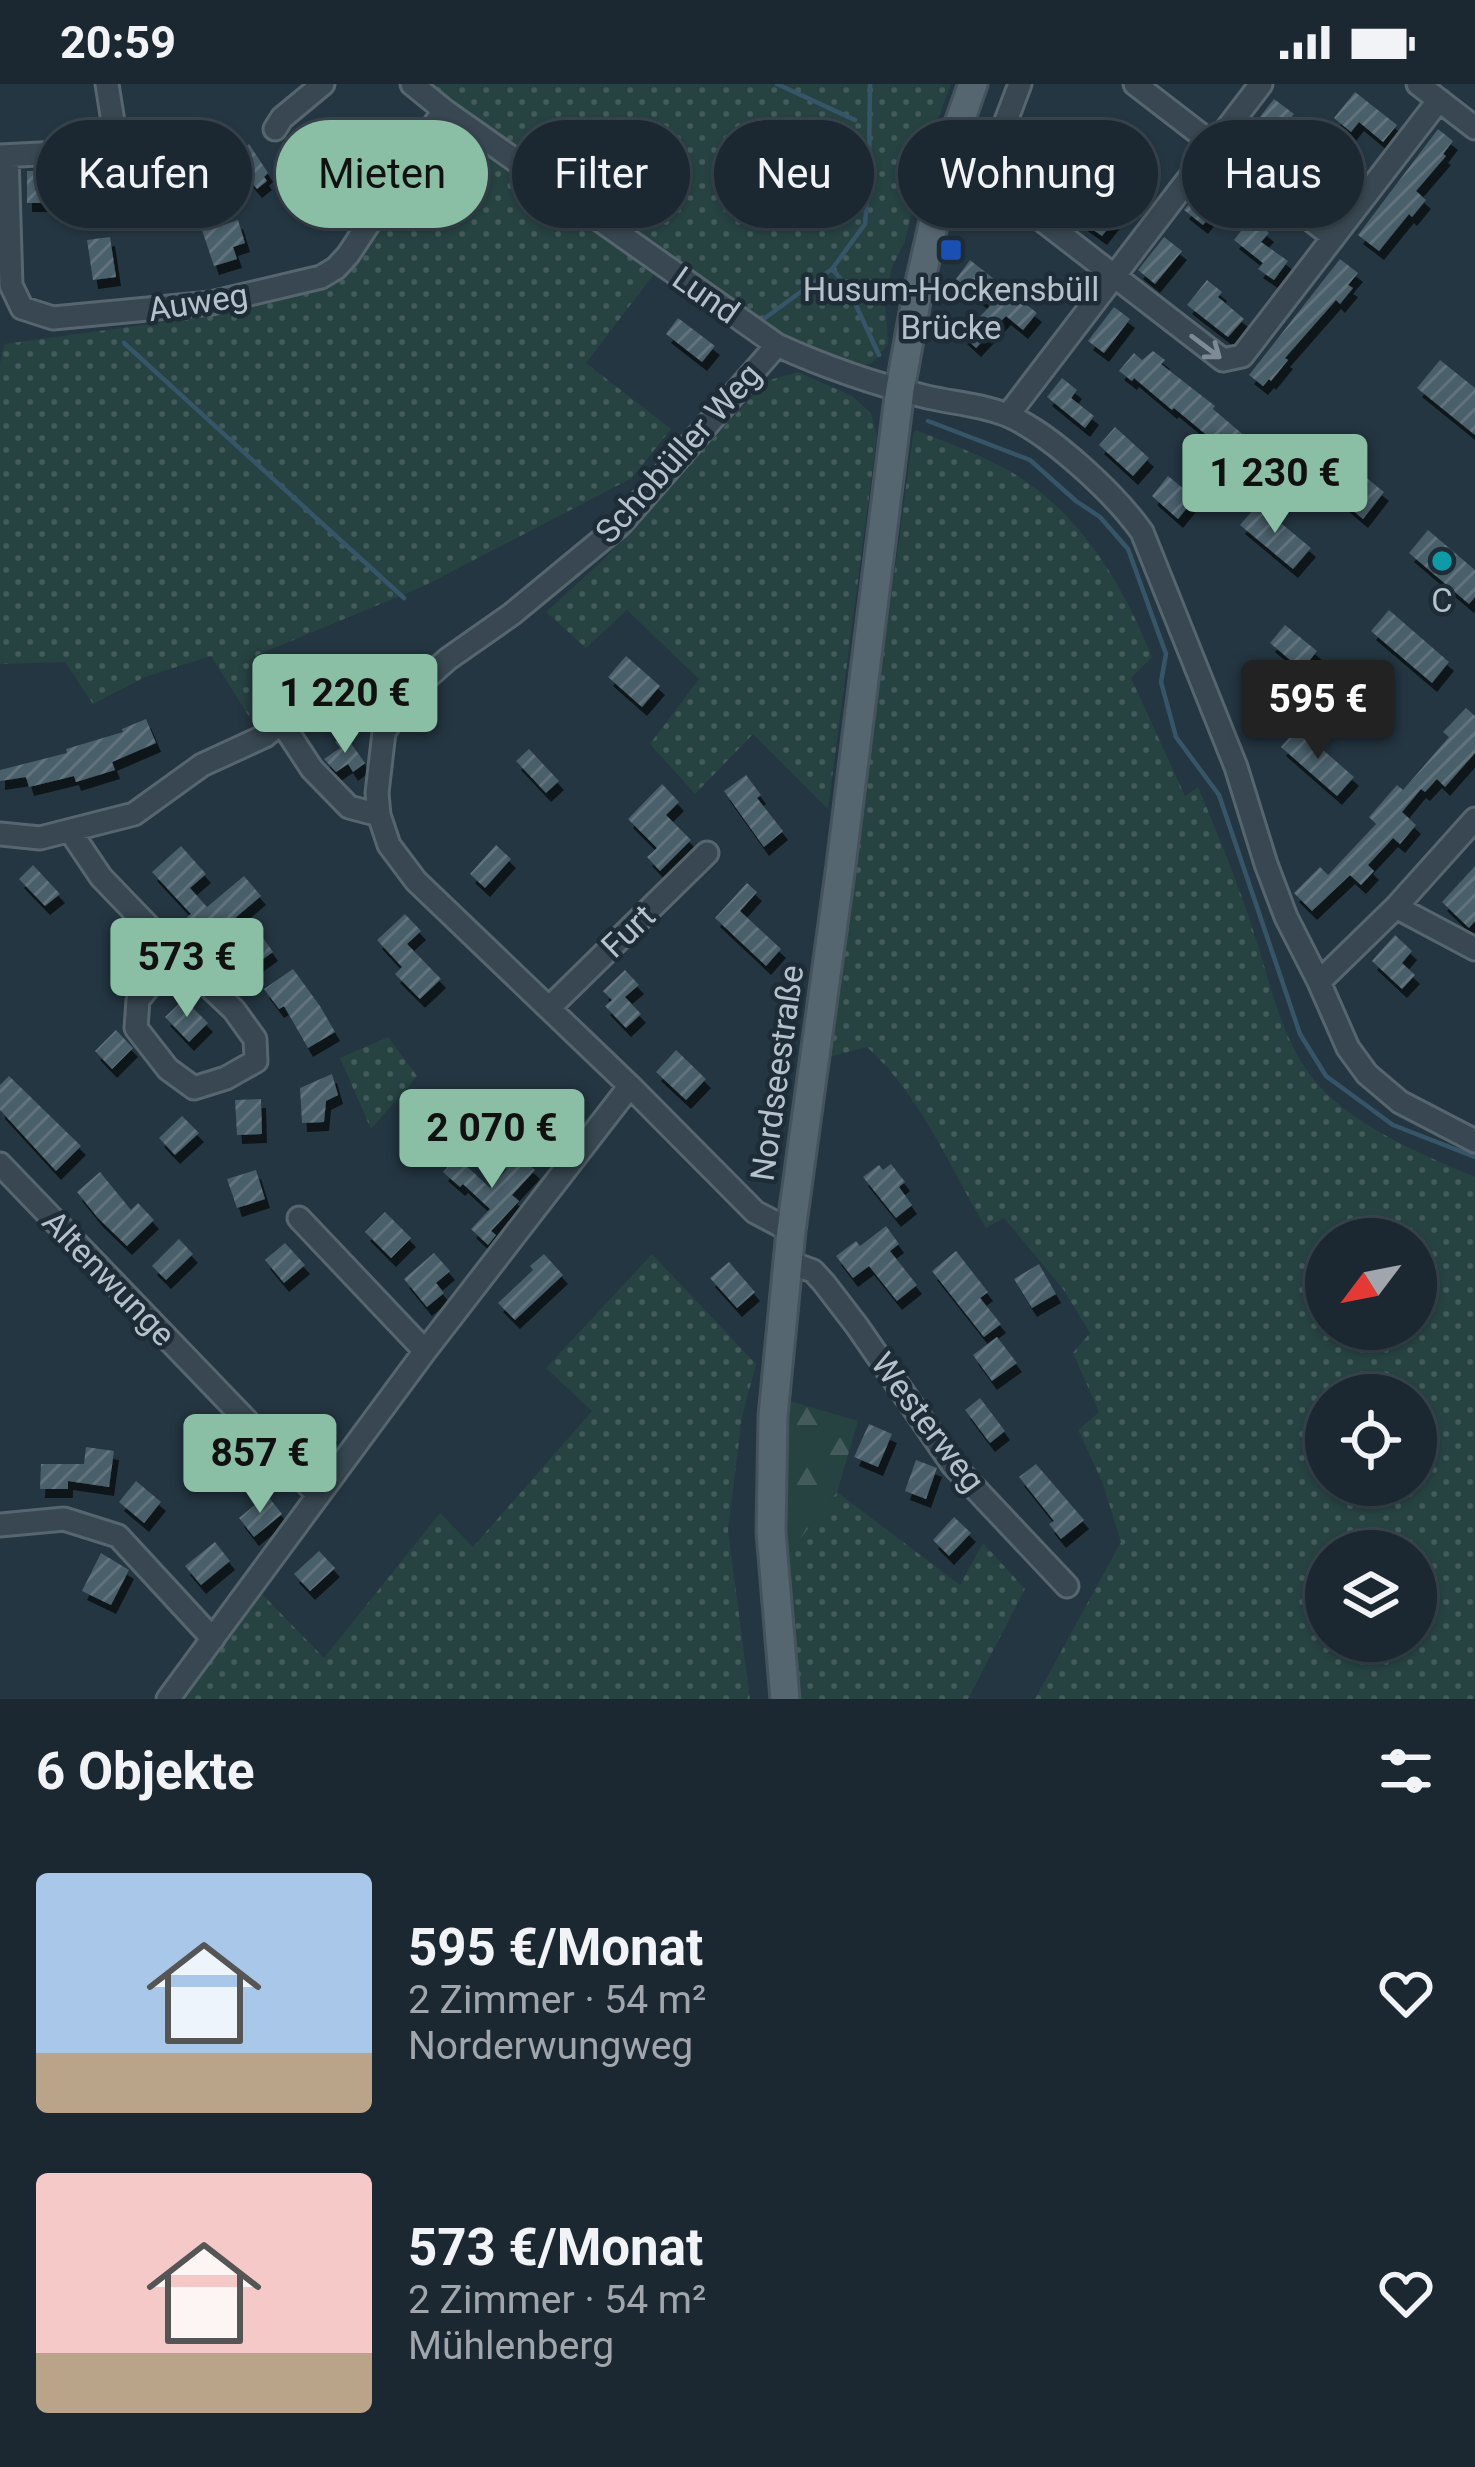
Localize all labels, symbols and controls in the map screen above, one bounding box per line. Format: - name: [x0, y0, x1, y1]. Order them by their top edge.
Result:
- text: 20:59: [60, 16, 176, 69]
- chip: Kaufen: [36, 120, 252, 228]
- chip: Mieten: [276, 120, 488, 228]
- chip: Filter: [512, 120, 690, 228]
- chip: Neu: [714, 120, 874, 228]
- chip: Wohnung: [898, 120, 1158, 228]
- chip: Haus: [1182, 120, 1364, 228]
- marker: Husum-Hockensbüll Brücke: [938, 237, 964, 263]
- street label: Lund: [665, 258, 747, 332]
- place label: Husum-Hockensbüll Brücke: [803, 270, 1099, 347]
- street label: Auweg: [145, 275, 251, 329]
- one-way arrow: [1189, 333, 1222, 359]
- street label: Schobüller Weg: [587, 355, 769, 551]
- pin: 1 230 €: [1164, 434, 1386, 536]
- text: 1 230 €: [1209, 450, 1341, 496]
- marker: C: [1429, 548, 1455, 574]
- place label: C: [1431, 581, 1453, 620]
- pin: 1 220 €: [234, 654, 456, 756]
- pin: 595 €: [1234, 660, 1402, 762]
- text: 1 220 €: [279, 670, 411, 716]
- text: 595 €: [1268, 676, 1368, 722]
- street label: Furt: [593, 897, 663, 965]
- pin: 573 €: [103, 918, 271, 1020]
- text: 573 €: [137, 934, 237, 980]
- street label: Nordseestraße: [743, 963, 811, 1183]
- pin: 2 070 €: [381, 1089, 603, 1191]
- text: 2 070 €: [426, 1105, 558, 1151]
- street label: Altenwunge: [35, 1202, 183, 1354]
- north arrow: [1305, 1218, 1437, 1350]
- map controls: [1305, 1218, 1437, 1662]
- street label: Westerweg: [863, 1345, 993, 1499]
- button: locate: [1305, 1374, 1437, 1506]
- pin: 857 €: [176, 1414, 344, 1516]
- text: 857 €: [210, 1430, 310, 1476]
- button: layers: [1305, 1530, 1437, 1662]
- icon: filters: [1373, 1738, 1439, 1804]
- text: 6 Objekte: [36, 1742, 255, 1801]
- text: 595 €/Monat: [408, 1918, 703, 1977]
- icon: home: [132, 1921, 276, 2065]
- icon: heart: [1373, 1960, 1439, 2026]
- text: 2 Zimmer · 54 m²: [408, 1977, 706, 2023]
- text: Norderwungweg: [408, 2023, 693, 2069]
- text: 573 €/Monat: [408, 2218, 703, 2277]
- icon: home: [132, 2221, 276, 2365]
- icon: heart: [1373, 2260, 1439, 2326]
- text: 2 Zimmer · 54 m²: [408, 2277, 706, 2323]
- text: Mühlenberg: [408, 2323, 614, 2369]

